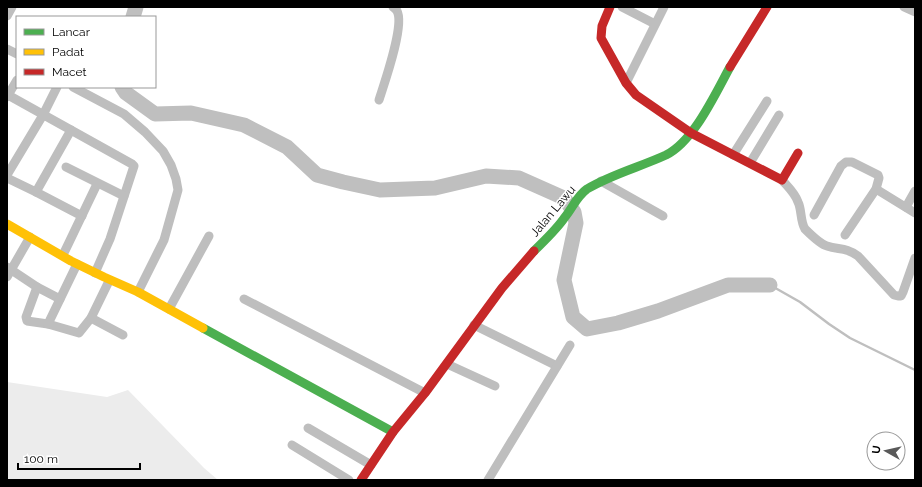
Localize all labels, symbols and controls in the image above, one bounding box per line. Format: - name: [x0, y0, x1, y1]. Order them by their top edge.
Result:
- legend: [16, 16, 156, 88]
- text: Lancar: [52, 25, 91, 39]
- text: Padat: [52, 45, 84, 59]
- text: Macet: [52, 65, 87, 79]
- street label: Jalan Lawu: [528, 183, 578, 239]
- north arrow: [866, 431, 906, 471]
- scale bar: [18, 445, 140, 471]
- text: U: [870, 445, 884, 455]
- text: 100 m: [24, 452, 58, 466]

